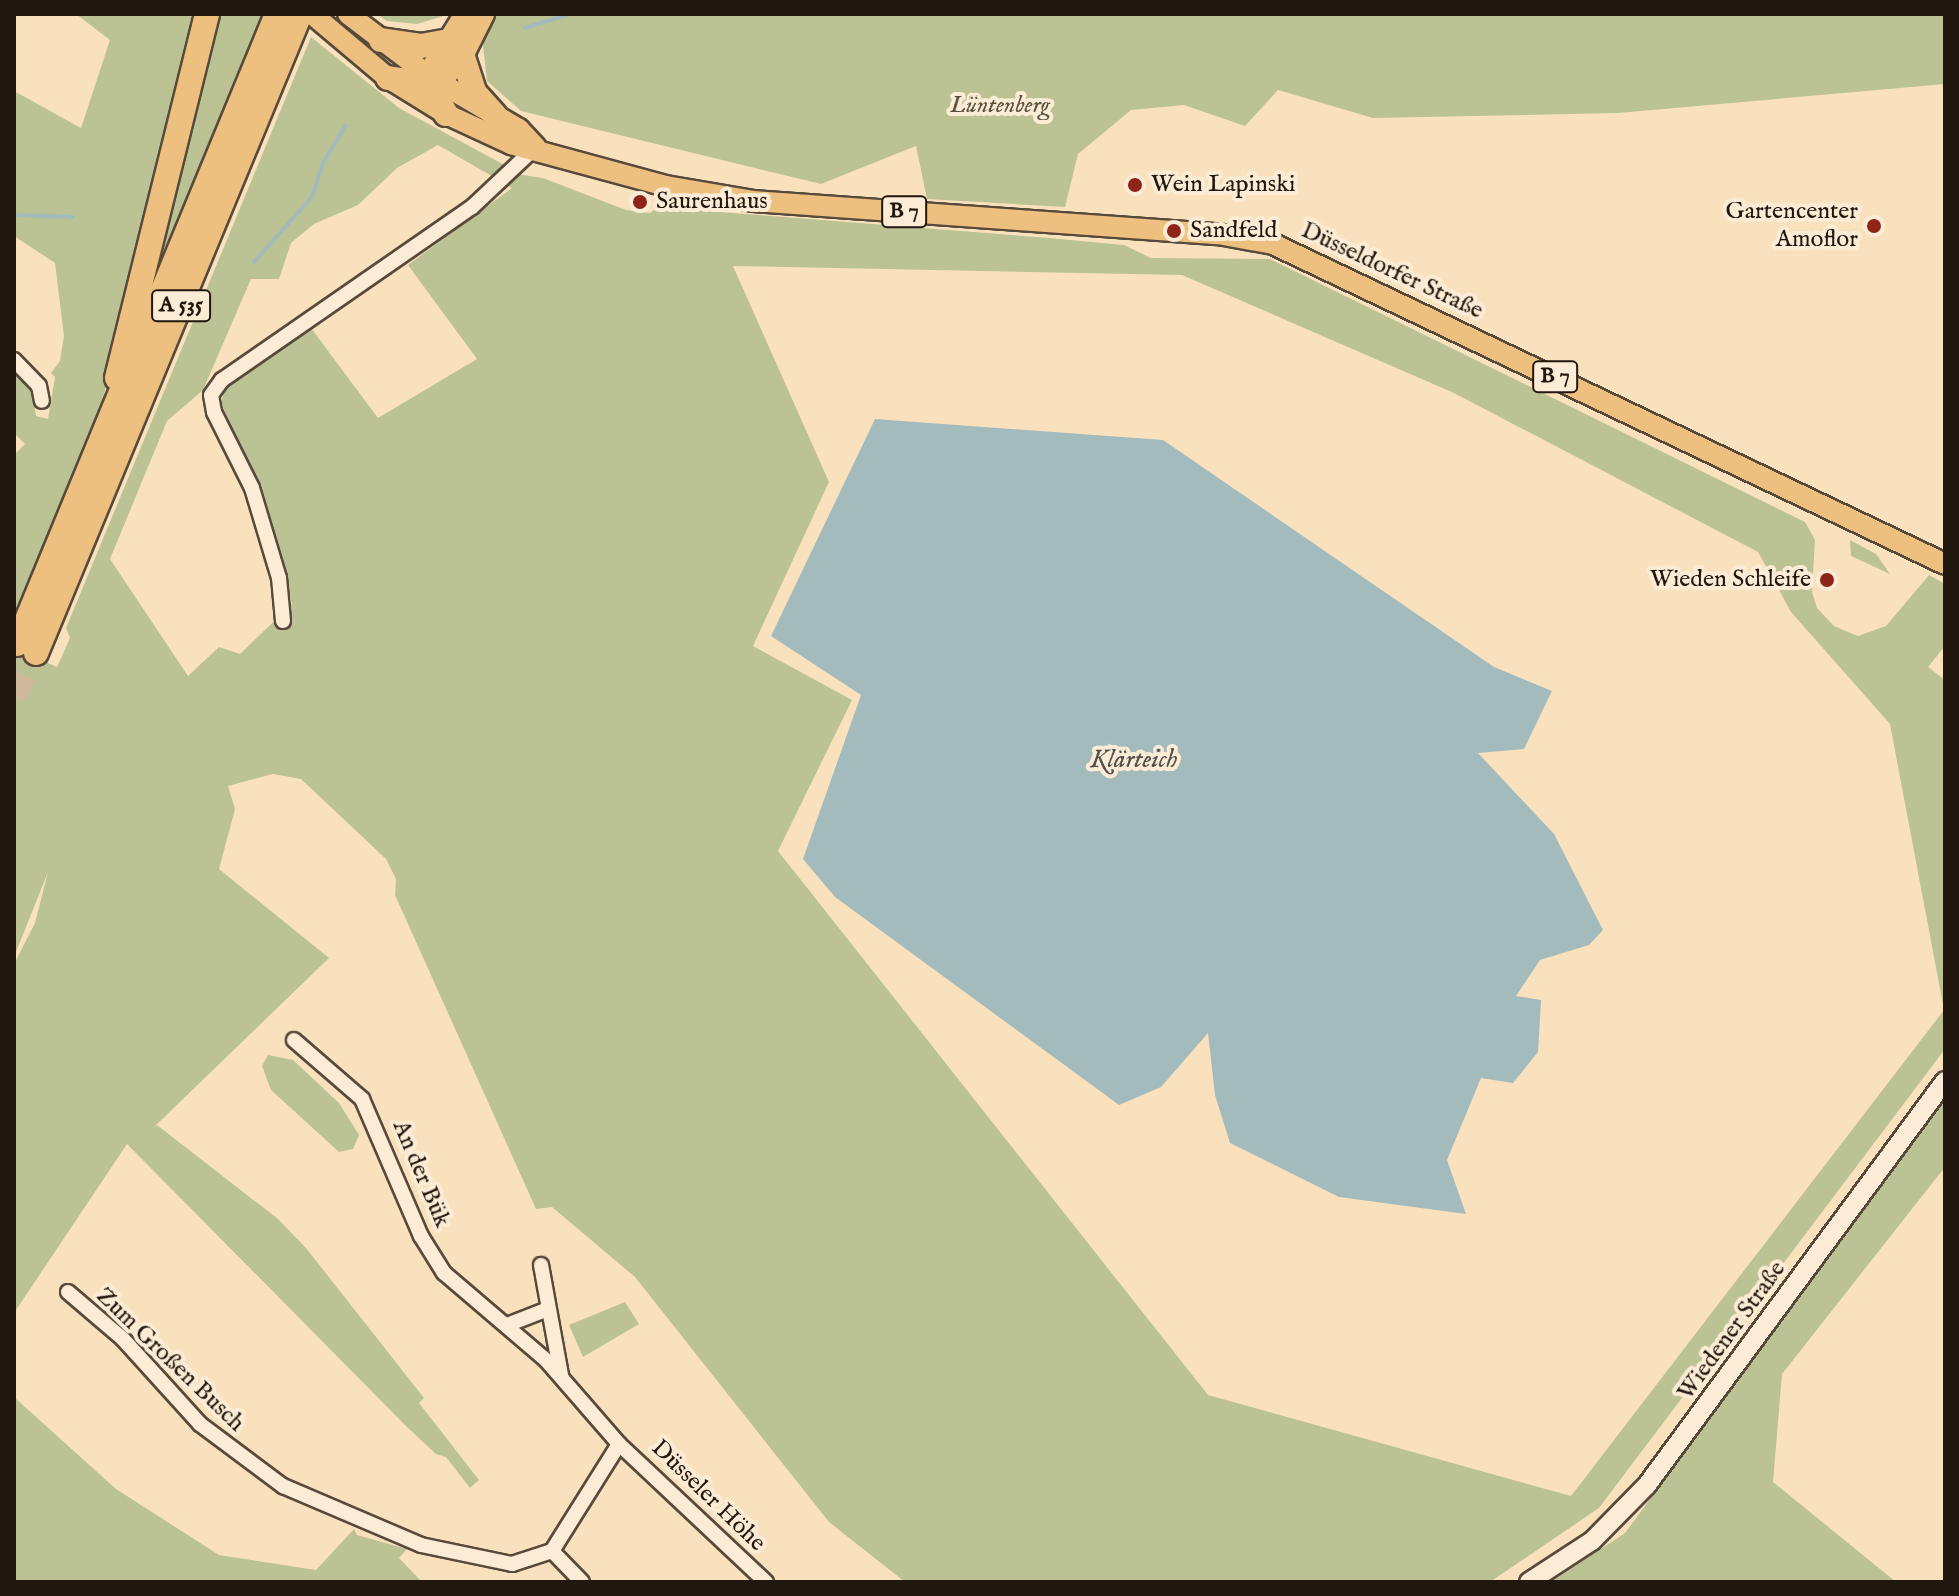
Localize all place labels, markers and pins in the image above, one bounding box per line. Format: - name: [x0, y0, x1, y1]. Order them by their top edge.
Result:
- place label: Wein Lapinski: [1151, 171, 1295, 199]
- marker: Wein Lapinski: [1126, 176, 1144, 194]
- place label: Saurenhaus: [656, 188, 768, 216]
- marker: Saurenhaus: [631, 193, 649, 211]
- place label: Gartencenter Amoflor: [1726, 198, 1858, 254]
- place label: Sandfeld: [1190, 217, 1277, 245]
- marker: Gartencenter Amoflor: [1865, 217, 1883, 235]
- marker: Sandfeld: [1165, 222, 1183, 240]
- place label: Wieden Schleife: [1650, 566, 1811, 594]
- marker: Wieden Schleife: [1818, 571, 1836, 589]

